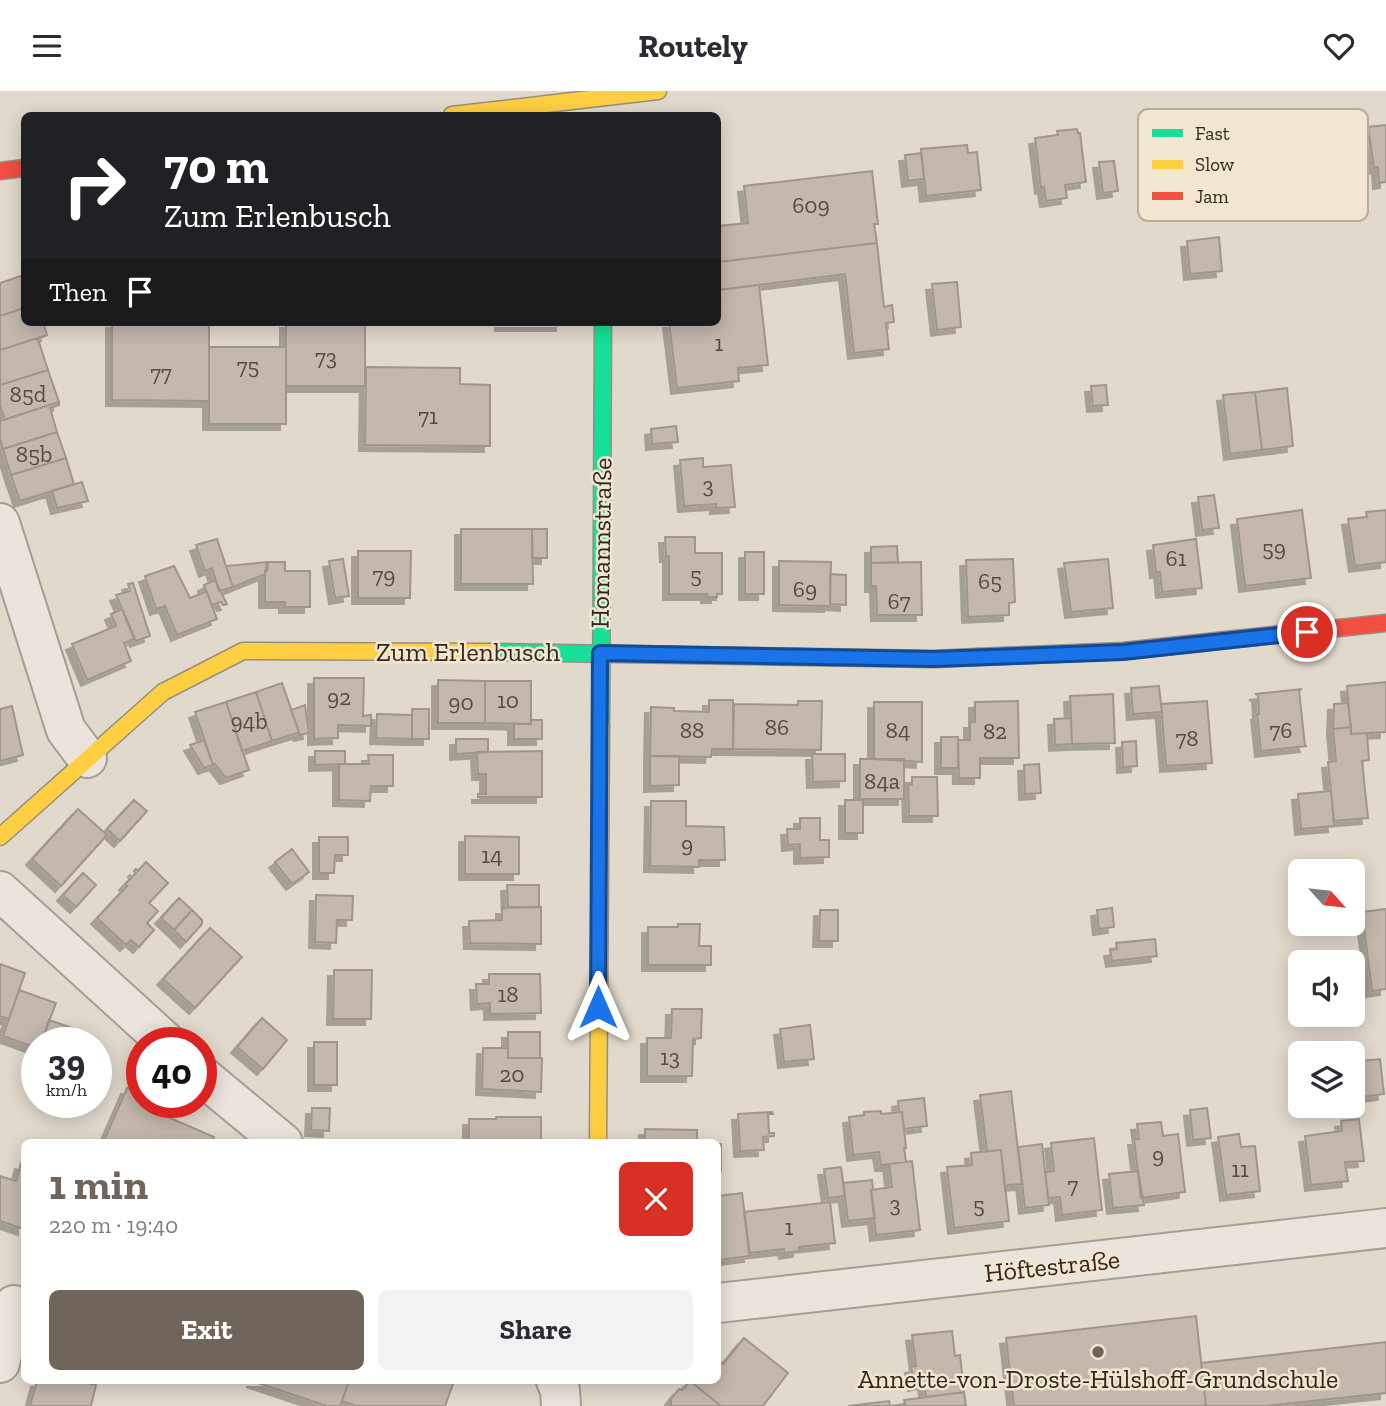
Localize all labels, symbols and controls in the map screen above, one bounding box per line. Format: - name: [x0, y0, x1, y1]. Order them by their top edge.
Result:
- icon: menu: [28, 27, 66, 65]
- text: Routely: [638, 27, 748, 65]
- icon: heart: [1320, 27, 1358, 65]
- legend: [1138, 109, 1368, 221]
- text: Fast: [1195, 122, 1230, 145]
- text: 70 m: [164, 137, 269, 196]
- icon: right: [49, 140, 140, 231]
- text: Slow: [1195, 153, 1235, 176]
- text: Jam: [1195, 185, 1229, 208]
- house number: 609: [792, 191, 830, 219]
- text: Zum Erlenbusch: [164, 197, 391, 235]
- icon: arrive: [121, 273, 159, 311]
- text: Then: [49, 276, 107, 308]
- house number: 1: [715, 329, 724, 357]
- house number: 73: [315, 343, 337, 371]
- house number: 75: [237, 352, 259, 380]
- house number: 77: [150, 359, 172, 387]
- house number: 85d: [10, 380, 47, 408]
- house number: 71: [418, 402, 438, 430]
- house number: 85b: [16, 440, 52, 468]
- street label: Homannstraße: [584, 457, 618, 629]
- house number: 3: [702, 471, 714, 499]
- house number: 59: [1262, 534, 1286, 562]
- house number: 61: [1165, 544, 1187, 572]
- house number: 79: [372, 561, 396, 589]
- house number: 5: [690, 561, 702, 589]
- house number: 65: [978, 567, 1002, 595]
- house number: 69: [793, 575, 817, 603]
- house number: 67: [887, 587, 911, 615]
- pin: [1277, 602, 1337, 662]
- icon: arrive: [1288, 613, 1326, 651]
- street label: Zum Erlenbusch: [376, 636, 561, 668]
- house number: 92: [327, 683, 351, 711]
- house number: 10: [497, 686, 519, 714]
- house number: 90: [448, 688, 474, 716]
- house number: 94b: [231, 707, 267, 735]
- house number: 86: [765, 713, 789, 741]
- house number: 88: [680, 716, 704, 744]
- house number: 84: [886, 716, 910, 744]
- house number: 76: [1269, 716, 1293, 744]
- house number: 82: [983, 717, 1007, 745]
- house number: 78: [1175, 724, 1199, 752]
- house number: 84a: [864, 767, 900, 795]
- house number: 9: [681, 830, 693, 858]
- house number: 14: [481, 841, 503, 869]
- north arrow: [1288, 859, 1365, 936]
- map controls: [1288, 859, 1365, 1118]
- button: sound: [1288, 950, 1365, 1027]
- position arrow: [561, 970, 635, 1044]
- house number: 18: [497, 980, 519, 1008]
- speed limit sign: 40: [126, 1027, 217, 1118]
- button: layers: [1288, 1041, 1365, 1118]
- text: 39: [48, 1042, 85, 1084]
- house number: 13: [660, 1043, 680, 1071]
- house number: 20: [499, 1060, 525, 1088]
- text: km/h: [46, 1079, 87, 1101]
- house number: 9: [1152, 1141, 1164, 1169]
- house number: 11: [1231, 1155, 1249, 1183]
- text: 1 min: [49, 1159, 148, 1210]
- button: close: [619, 1162, 693, 1236]
- house number: 7: [1068, 1171, 1079, 1199]
- house number: 3: [889, 1190, 901, 1218]
- house number: 5: [973, 1191, 985, 1219]
- text: 220 m · 19:40: [49, 1211, 178, 1239]
- house number: 1: [785, 1213, 794, 1241]
- street label: Höftestraße: [983, 1243, 1121, 1289]
- button: Exit: [49, 1290, 364, 1370]
- button: Share: [378, 1290, 693, 1370]
- marker: Annette-von-Droste-Hülshoff-Grundschule: [1090, 1344, 1106, 1360]
- place label: Annette-von-Droste-Hülshoff-Grundschule: [858, 1363, 1338, 1395]

